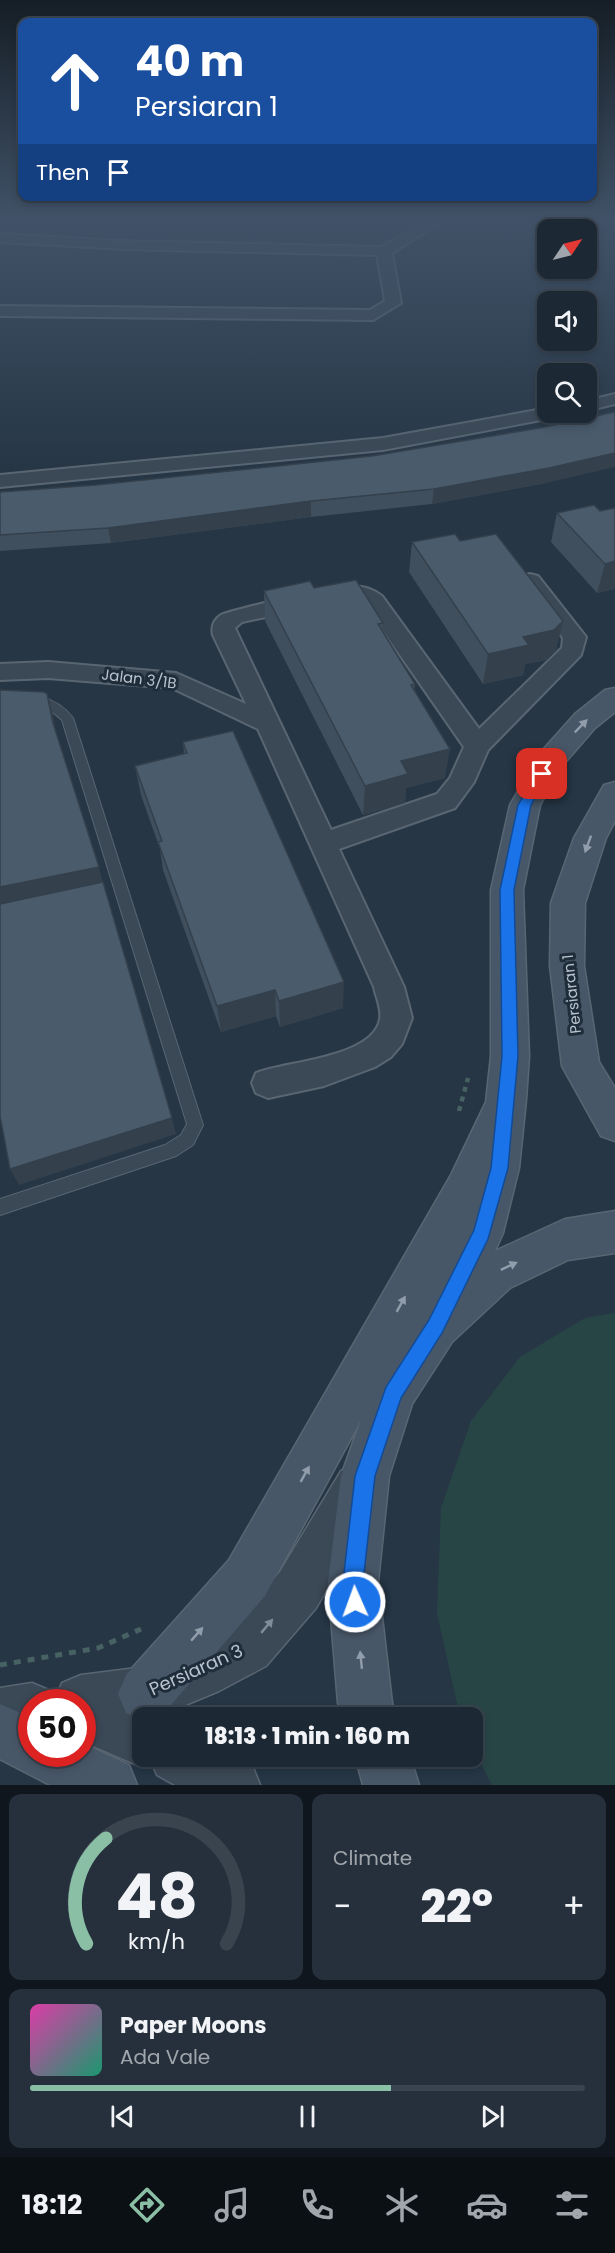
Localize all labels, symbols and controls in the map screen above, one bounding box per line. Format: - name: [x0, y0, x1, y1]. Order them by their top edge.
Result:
- text: 40 m: [135, 32, 244, 91]
- icon: ahead: [36, 42, 114, 120]
- text: Persiaran 1: [135, 88, 278, 125]
- icon: arrive: [102, 156, 135, 189]
- text: Then: [36, 157, 90, 188]
- north arrow: [537, 219, 597, 279]
- map controls: [537, 219, 597, 423]
- button: sound: [537, 291, 597, 351]
- button: search: [537, 363, 597, 423]
- street label: Jalan 3/1B: [100, 663, 178, 694]
- one-way arrow: [574, 718, 588, 733]
- pin: [516, 748, 567, 799]
- icon: arrive: [525, 757, 558, 790]
- one-way arrow: [583, 836, 593, 854]
- street label: Persiaran 1: [557, 953, 586, 1035]
- one-way arrow: [500, 1262, 517, 1271]
- one-way arrow: [396, 1295, 406, 1312]
- one-way arrow: [300, 1465, 310, 1482]
- position arrow: [323, 1570, 387, 1634]
- one-way arrow: [260, 1619, 273, 1634]
- one-way arrow: [190, 1627, 204, 1642]
- street label: Persiaran 3: [145, 1638, 247, 1701]
- one-way arrow: [356, 1650, 366, 1669]
- speed limit sign: 50: [18, 1689, 96, 1767]
- text: 18:13 · 1 min · 160 m: [205, 1721, 410, 1752]
- text: Climate: [333, 1844, 412, 1872]
- text: 48: [115, 1852, 197, 1940]
- text: 22°: [420, 1875, 493, 1938]
- text: −: [333, 1883, 351, 1930]
- text: +: [562, 1883, 585, 1930]
- text: km/h: [127, 1926, 185, 1957]
- text: Paper Moons: [120, 2010, 267, 2041]
- text: Ada Vale: [120, 2043, 210, 2071]
- icon: previous: [106, 2100, 139, 2133]
- icon: pause: [291, 2100, 324, 2133]
- icon: next: [476, 2100, 509, 2133]
- icon: directions: [126, 2184, 168, 2226]
- icon: music: [211, 2184, 253, 2226]
- icon: phone: [296, 2184, 338, 2226]
- icon: climate: [381, 2184, 423, 2226]
- icon: car: [466, 2184, 508, 2226]
- icon: filters: [551, 2184, 593, 2226]
- text: 18:12: [22, 2186, 82, 2223]

